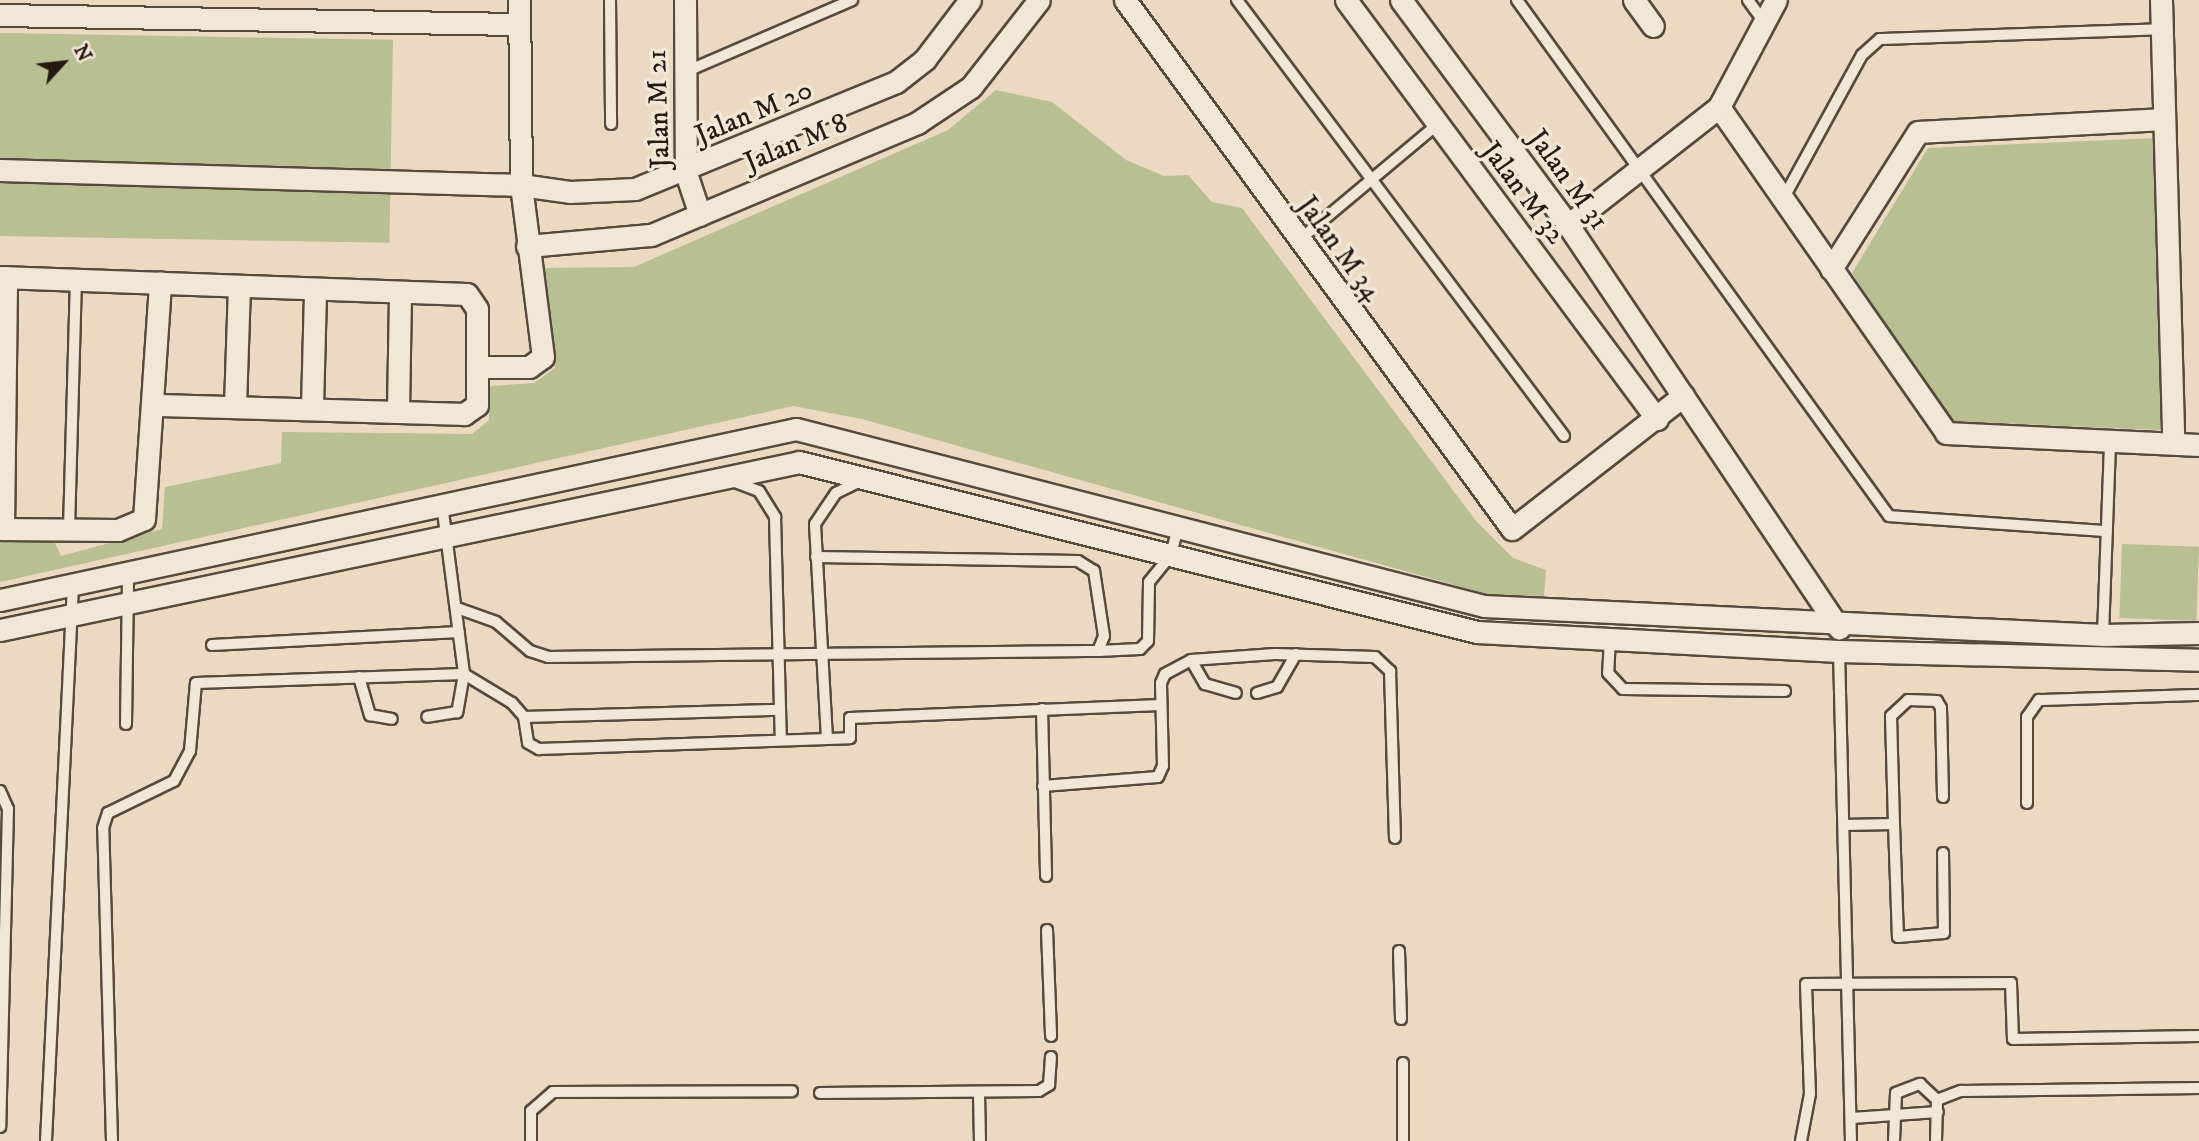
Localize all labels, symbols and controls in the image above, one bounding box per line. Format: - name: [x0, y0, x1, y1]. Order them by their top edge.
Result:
- north arrow: [28, 28, 98, 98]
- text: N: [68, 41, 96, 65]
- street label: Jalan M 21: [640, 49, 678, 169]
- street label: Jalan M 20: [690, 73, 818, 153]
- street label: Jalan M 8: [739, 106, 853, 180]
- street label: Jalan M 31: [1520, 123, 1616, 237]
- street label: Jalan M 32: [1474, 135, 1572, 251]
- street label: Jalan M 34: [1290, 190, 1388, 308]

